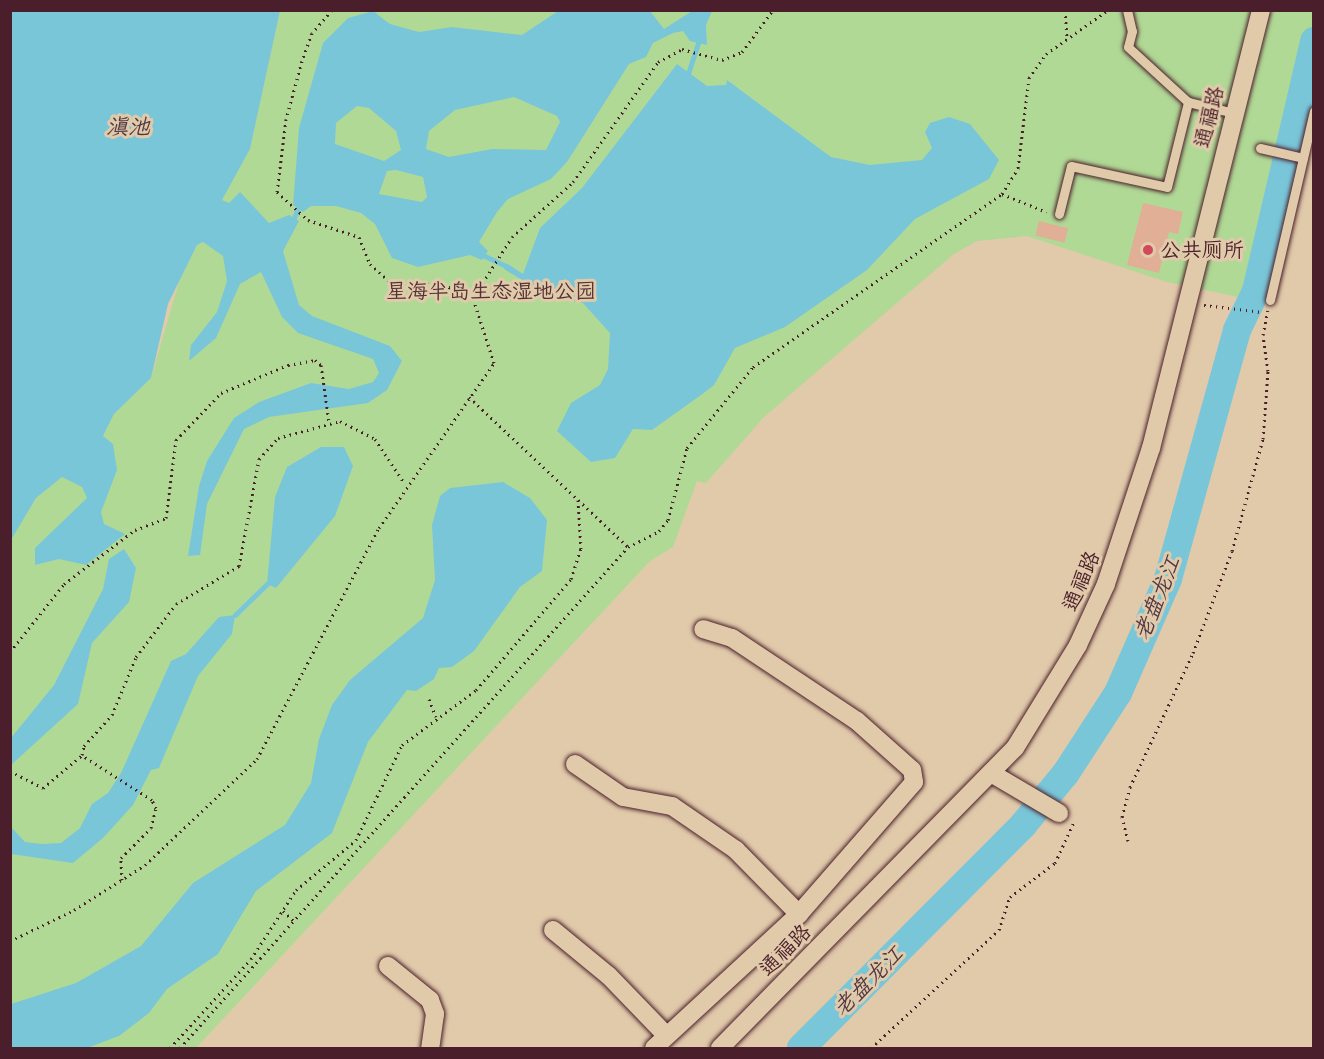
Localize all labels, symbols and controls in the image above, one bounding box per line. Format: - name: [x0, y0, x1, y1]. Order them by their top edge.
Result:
- street label: 通福路: [1189, 83, 1229, 151]
- water label: 滇池: [106, 114, 150, 140]
- place label: 公共厕所: [1160, 237, 1244, 263]
- marker: 公共厕所: [1141, 243, 1155, 257]
- park label: 星海半岛生态湿地公园: [386, 278, 596, 304]
- street label: 通福路: [1057, 547, 1105, 615]
- water label: 老盘龙江: [1128, 552, 1186, 644]
- street label: 通福路: [754, 919, 816, 981]
- water label: 老盘龙江: [828, 941, 908, 1021]

